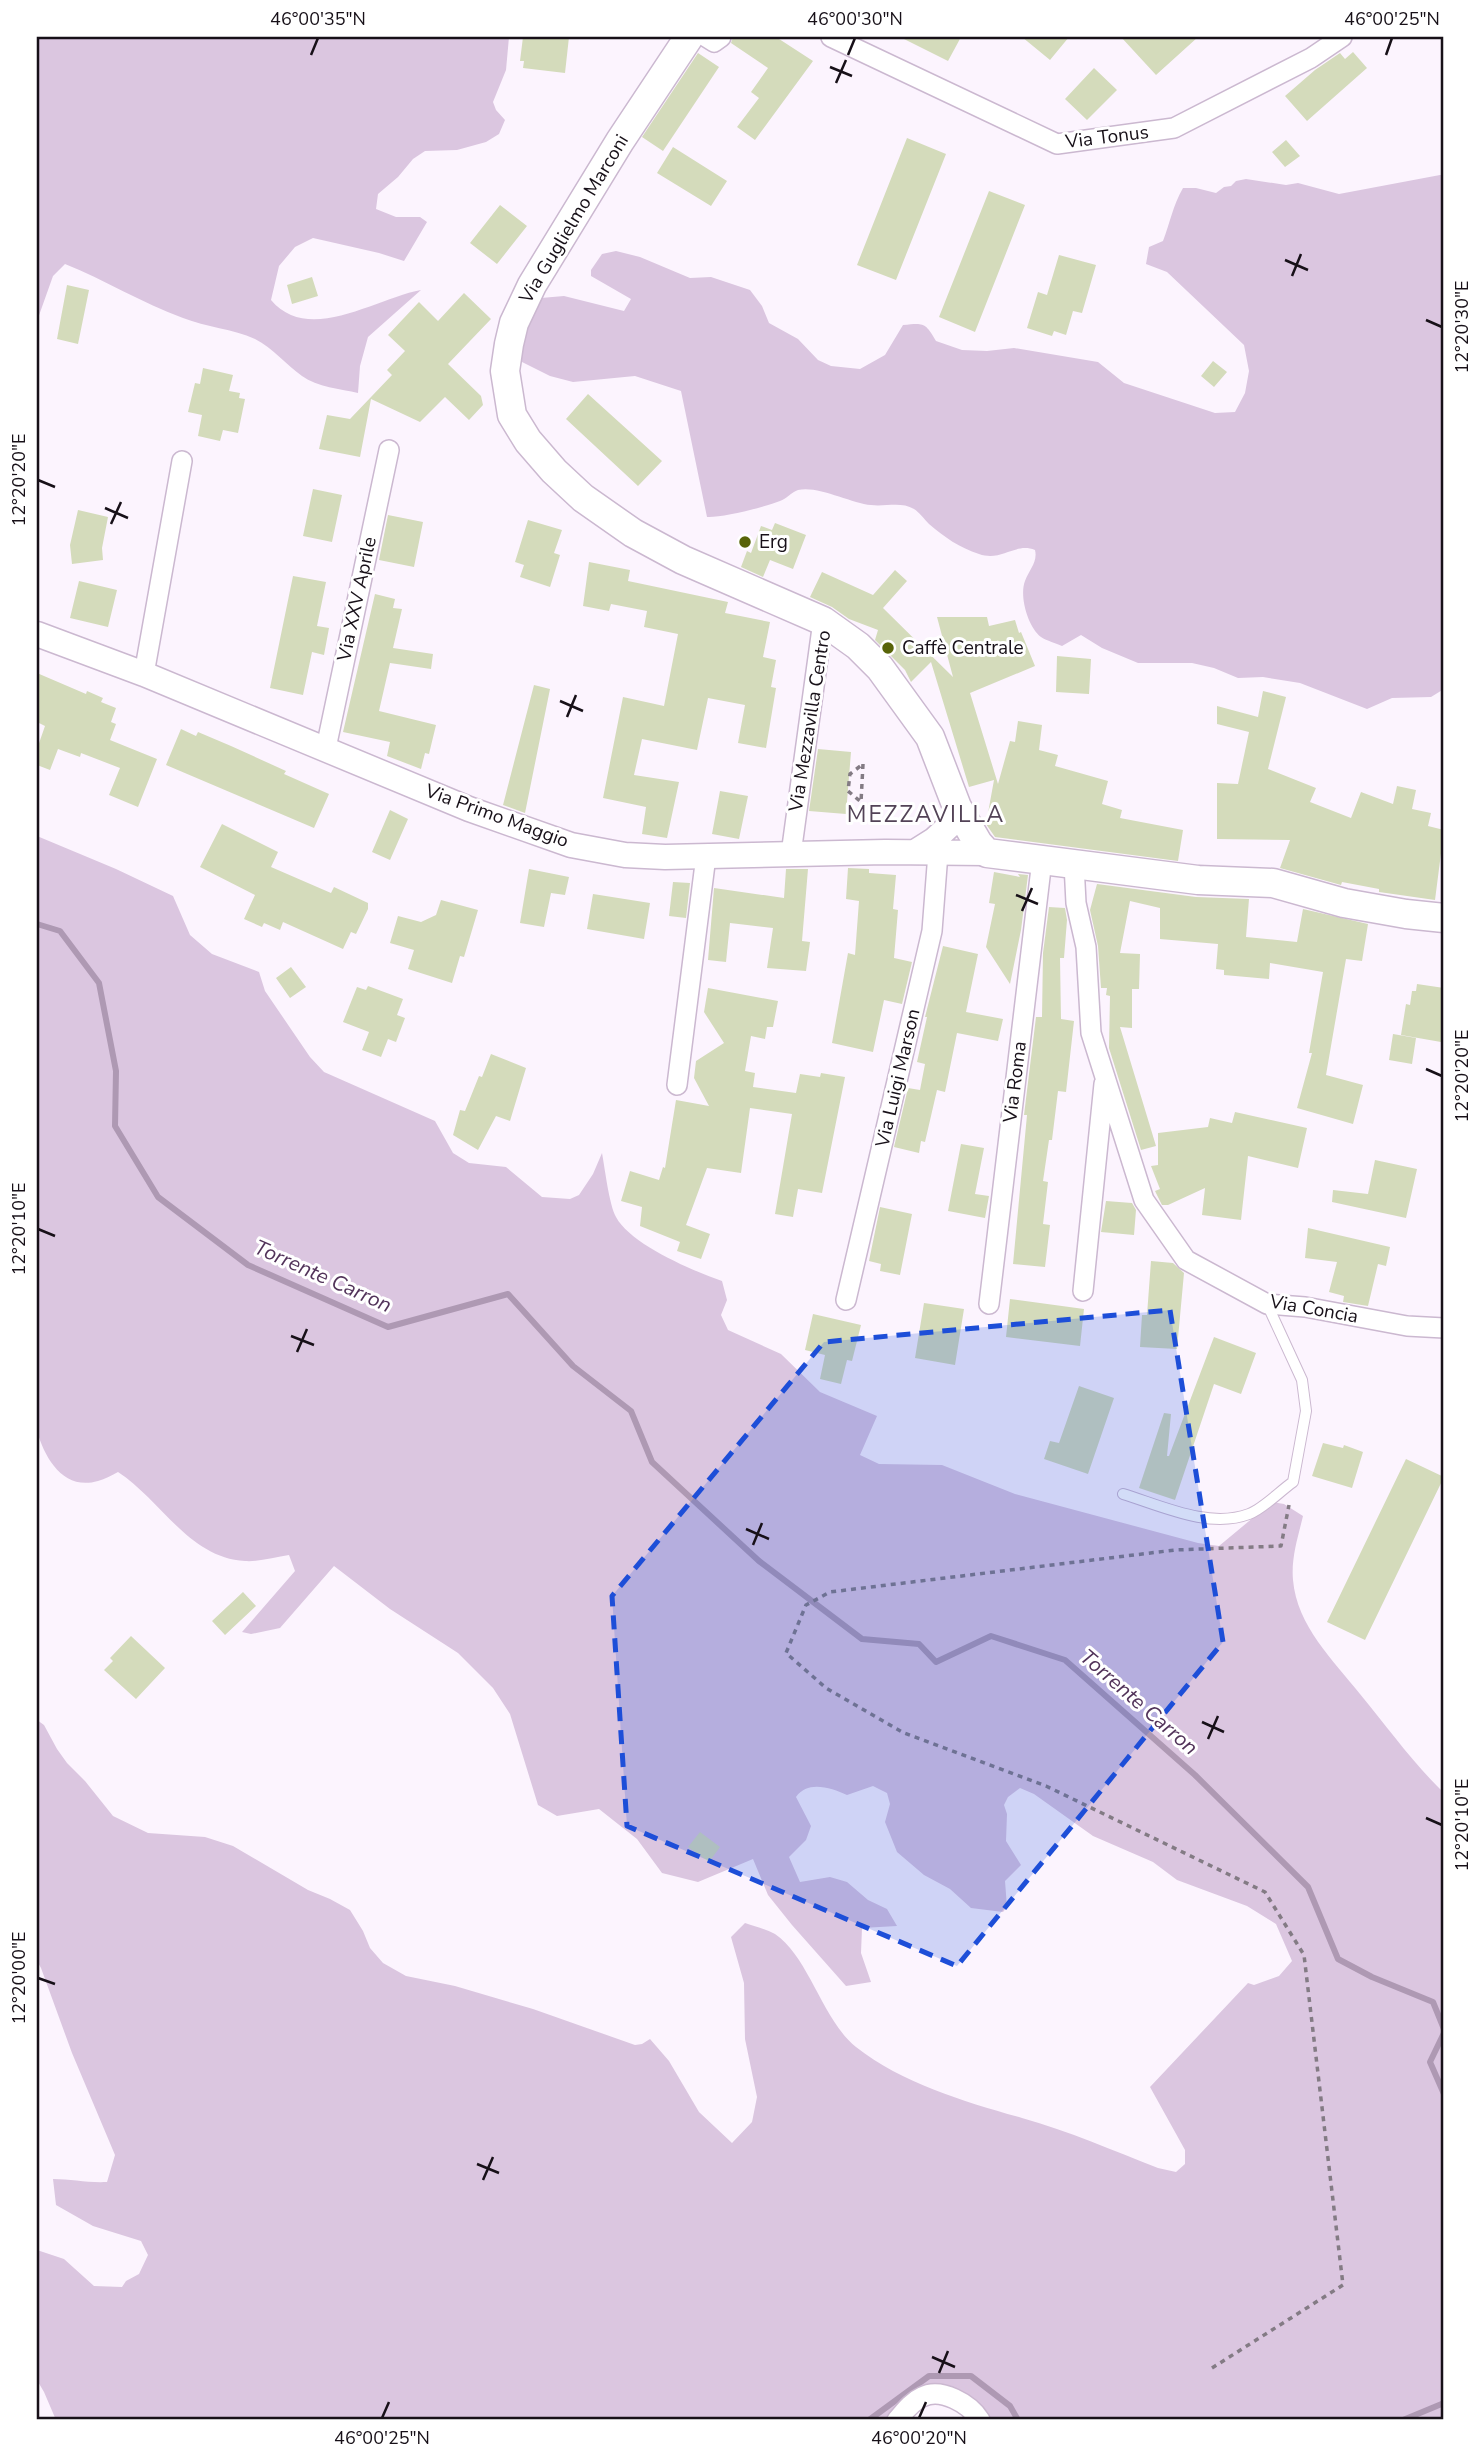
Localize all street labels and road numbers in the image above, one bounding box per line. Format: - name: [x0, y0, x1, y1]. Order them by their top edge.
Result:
- street label: Via Tonus: [1063, 119, 1150, 155]
- street label: Via Guglielmo Marconi: [513, 130, 635, 309]
- street label: Via XXV Aprile: [331, 534, 383, 665]
- street label: Via Mezzavilla Centro: [783, 628, 837, 815]
- street label: Via Primo Maggio: [421, 778, 572, 854]
- street label: Via Luigi Marson: [869, 1006, 927, 1151]
- street label: Via Roma: [997, 1040, 1033, 1125]
- street label: Via Concia: [1267, 1288, 1360, 1330]

